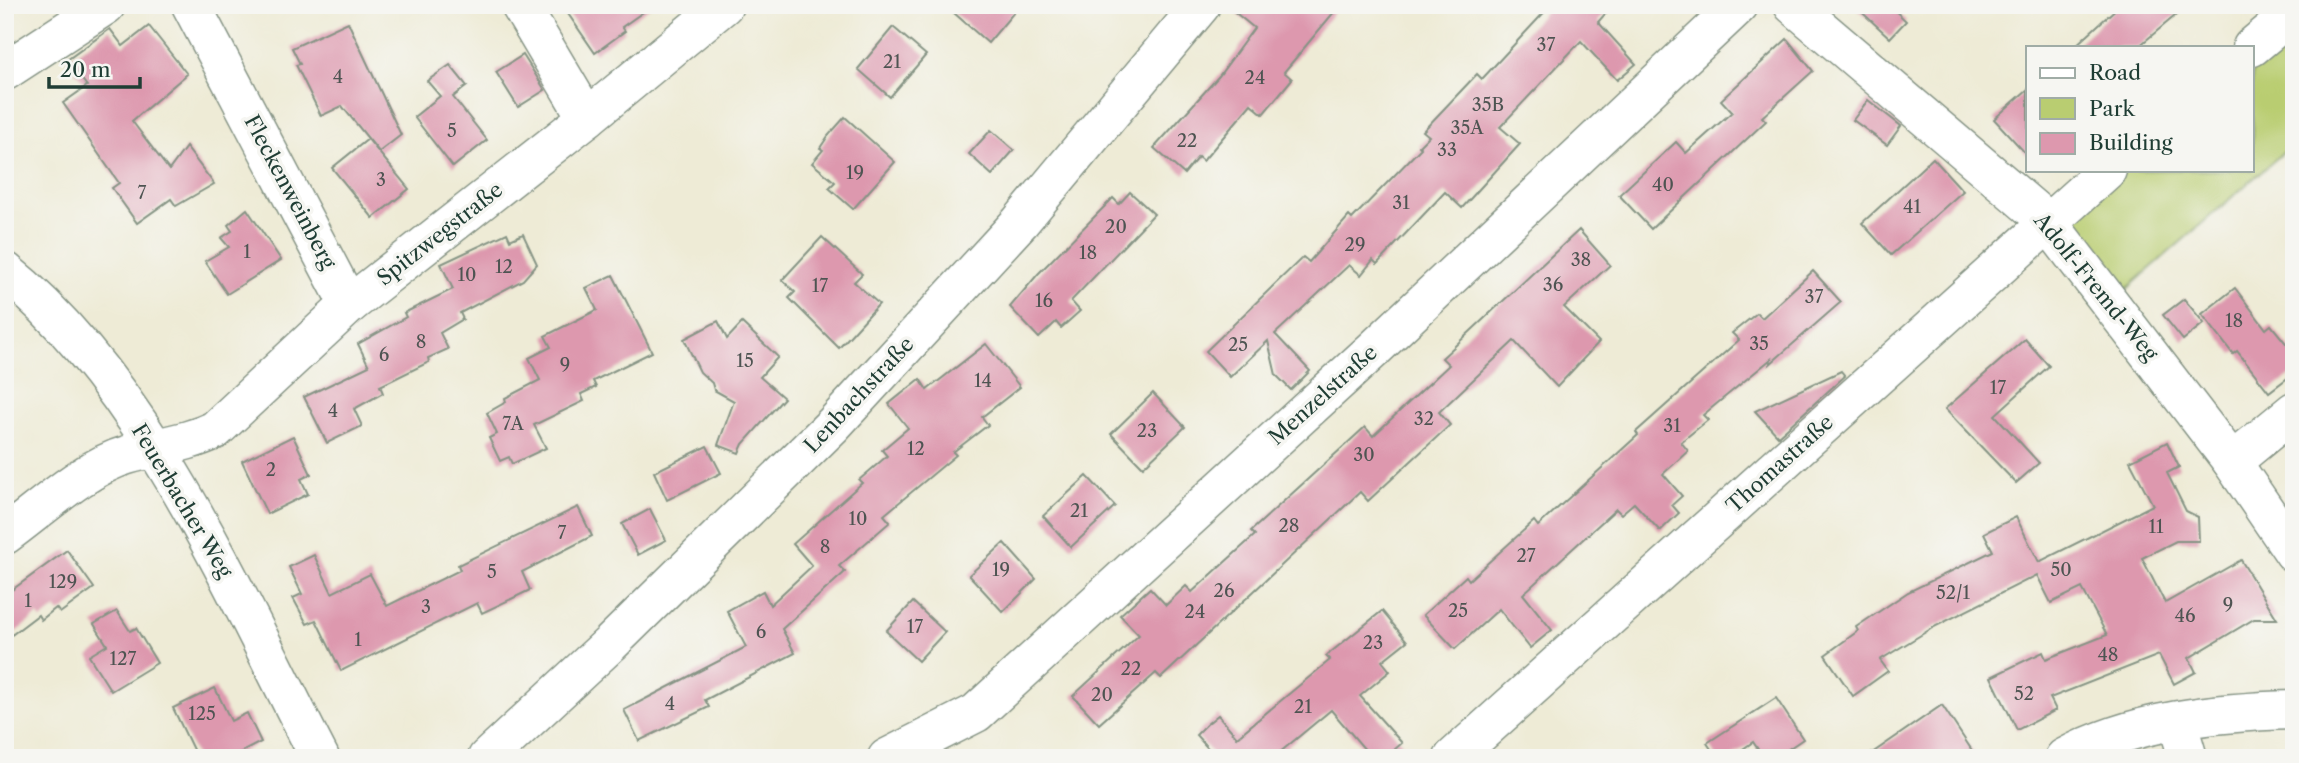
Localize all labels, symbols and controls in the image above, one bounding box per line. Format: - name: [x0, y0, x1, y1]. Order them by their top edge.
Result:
- house number: 37: [1537, 34, 1556, 56]
- scale bar: [49, 46, 140, 90]
- legend: [2026, 46, 2254, 172]
- house number: 21: [883, 51, 901, 73]
- text: 20 m: [60, 57, 111, 82]
- text: Road: [2089, 60, 2141, 85]
- house number: 4: [333, 66, 343, 88]
- house number: 24: [1245, 67, 1265, 89]
- house number: 35B: [1472, 94, 1504, 116]
- text: Park: [2089, 96, 2135, 121]
- street label: Fleckenweinberg: [239, 111, 342, 274]
- house number: 35A: [1450, 117, 1484, 139]
- house number: 5: [447, 120, 457, 142]
- house number: 22: [1177, 130, 1197, 152]
- text: Building: [2089, 130, 2174, 155]
- house number: 33: [1437, 139, 1457, 161]
- house number: 19: [846, 162, 864, 184]
- house number: 3: [376, 169, 386, 191]
- house number: 40: [1652, 174, 1674, 196]
- street label: Spitzwegstraße: [372, 177, 507, 290]
- house number: 7: [138, 182, 147, 204]
- house number: 31: [1392, 192, 1410, 214]
- house number: 41: [1903, 196, 1921, 218]
- street label: Adolf-Fremd-Weg: [2029, 207, 2164, 366]
- house number: 20: [1105, 216, 1127, 238]
- house number: 29: [1345, 234, 1365, 256]
- house number: 1: [243, 241, 251, 263]
- house number: 18: [1079, 242, 1097, 264]
- house number: 38: [1571, 249, 1591, 271]
- house number: 12: [495, 256, 513, 278]
- house number: 10: [458, 264, 476, 286]
- house number: 36: [1543, 274, 1563, 296]
- house number: 17: [812, 275, 828, 297]
- house number: 37: [1805, 286, 1824, 308]
- house number: 16: [1035, 290, 1053, 312]
- house number: 18: [2225, 310, 2243, 332]
- house number: 8: [416, 331, 426, 353]
- street label: Lenbachstraße: [799, 332, 919, 458]
- house number: 35: [1749, 333, 1769, 355]
- house number: 25: [1228, 334, 1248, 356]
- street label: Menzelstraße: [1263, 339, 1382, 450]
- house number: 6: [379, 344, 389, 366]
- house number: 15: [736, 350, 754, 372]
- house number: 9: [560, 354, 570, 376]
- house number: 14: [974, 370, 992, 392]
- house number: 17: [1990, 377, 2006, 399]
- house number: 4: [328, 400, 338, 422]
- house number: 32: [1414, 408, 1434, 430]
- street label: Thomastraße: [1721, 409, 1838, 518]
- house number: 7A: [502, 413, 524, 435]
- house number: 31: [1663, 415, 1681, 437]
- street label: Feuerbacher Weg: [127, 419, 239, 583]
- house number: 23: [1137, 420, 1157, 442]
- house number: 12: [907, 438, 925, 460]
- house number: 30: [1353, 444, 1375, 466]
- house number: 2: [266, 459, 276, 481]
- house number: 21: [1070, 500, 1088, 522]
- house number: 10: [849, 508, 867, 530]
- house number: 28: [1278, 515, 1300, 537]
- house number: 11: [2148, 516, 2164, 538]
- house number: 7: [558, 522, 567, 544]
- house number: 8: [820, 536, 830, 558]
- house number: 27: [1516, 545, 1536, 567]
- house number: 19: [992, 559, 1010, 581]
- house number: 50: [2050, 559, 2072, 581]
- house number: 5: [487, 561, 497, 583]
- house number: 129: [49, 571, 77, 593]
- house number: 26: [1214, 580, 1234, 602]
- house number: 52/1: [1936, 582, 1971, 604]
- house number: 1: [24, 590, 32, 612]
- house number: 9: [2223, 594, 2233, 616]
- house number: 3: [421, 596, 431, 618]
- house number: 25: [1448, 600, 1468, 622]
- house number: 24: [1185, 601, 1205, 623]
- house number: 46: [2175, 605, 2195, 627]
- house number: 17: [907, 616, 923, 638]
- house number: 6: [756, 621, 766, 643]
- house number: 1: [354, 629, 362, 651]
- house number: 23: [1363, 632, 1383, 654]
- house number: 48: [2097, 644, 2119, 666]
- house number: 127: [110, 648, 137, 670]
- house number: 22: [1121, 658, 1141, 680]
- house number: 52: [2014, 683, 2034, 705]
- house number: 20: [1091, 684, 1113, 706]
- house number: 4: [665, 693, 675, 715]
- house number: 21: [1294, 696, 1312, 718]
- house number: 125: [188, 703, 216, 725]

